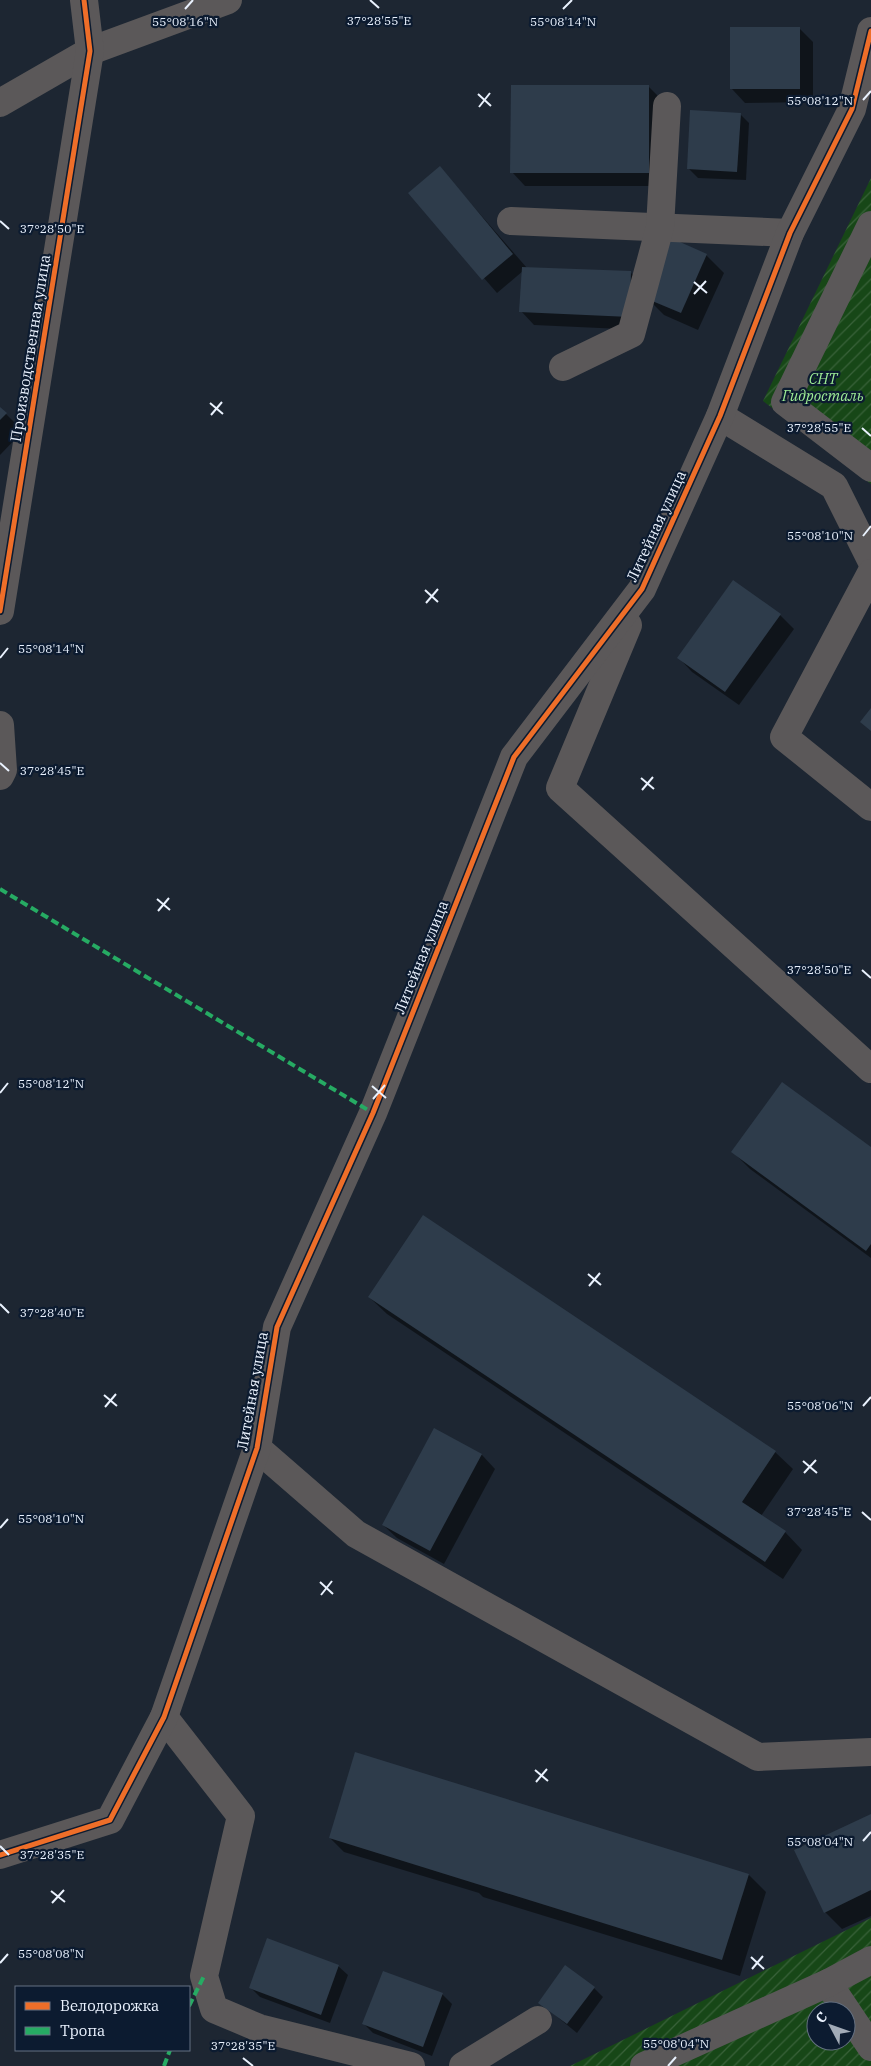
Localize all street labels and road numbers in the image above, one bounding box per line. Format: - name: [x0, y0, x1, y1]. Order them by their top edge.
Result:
- street label: Производственная улица: [6, 253, 54, 443]
- street label: Литейная улица: [622, 467, 690, 585]
- street label: Литейная улица: [390, 898, 452, 1016]
- street label: Литейная улица: [232, 1330, 272, 1452]

